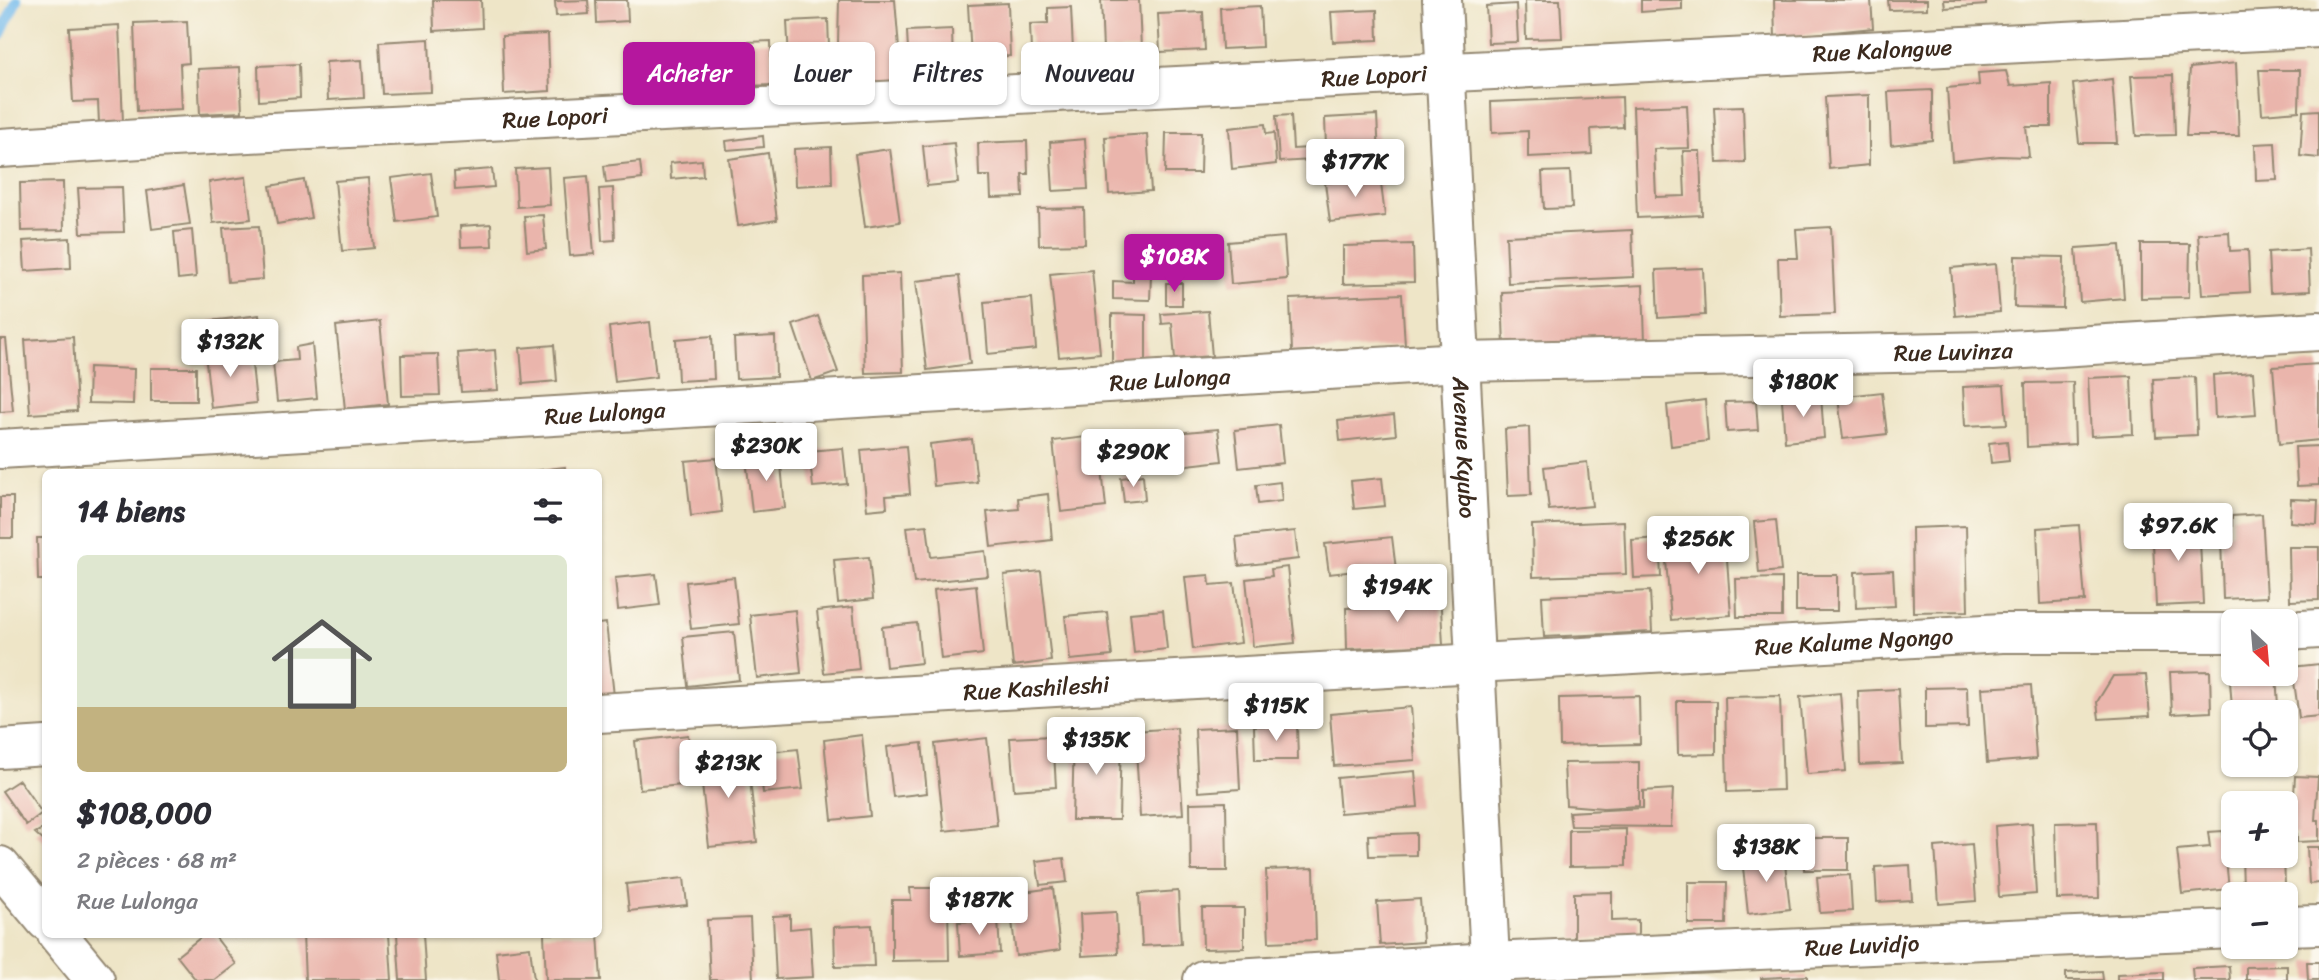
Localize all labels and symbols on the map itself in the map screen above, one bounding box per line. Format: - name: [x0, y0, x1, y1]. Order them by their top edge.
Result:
- street label: Rue Kalongwe: [1812, 27, 1953, 75]
- street label: Rue Lopori: [1320, 53, 1429, 100]
- street label: Rue Lopori: [501, 95, 610, 141]
- pin: $177K: [1306, 140, 1404, 199]
- pin: $108K: [1125, 234, 1223, 294]
- pin: $132K: [181, 320, 279, 379]
- street label: Rue Luvinza: [1893, 330, 2015, 374]
- street label: Rue Lulonga: [1108, 356, 1232, 404]
- pin: $180K: [1754, 360, 1852, 419]
- street label: Avenue Kyubo: [1440, 375, 1488, 520]
- street label: Rue Lulonga: [543, 389, 667, 438]
- pin: $230K: [717, 424, 815, 483]
- pin: $290K: [1084, 430, 1182, 489]
- pin: $97.6K: [2121, 504, 2235, 563]
- pin: $256K: [1649, 516, 1747, 576]
- pin: $194K: [1348, 564, 1446, 624]
- north arrow: [2221, 609, 2298, 686]
- street label: Rue Kalume Ngongo: [1754, 616, 1955, 668]
- street label: Rue Kashileshi: [962, 664, 1111, 713]
- pin: $115K: [1227, 684, 1325, 743]
- pin: $135K: [1047, 718, 1145, 777]
- pin: $213K: [679, 740, 777, 800]
- pin: $138K: [1717, 824, 1815, 884]
- pin: $187K: [930, 878, 1028, 937]
- street label: Rue Luvidjo: [1804, 923, 1921, 969]

